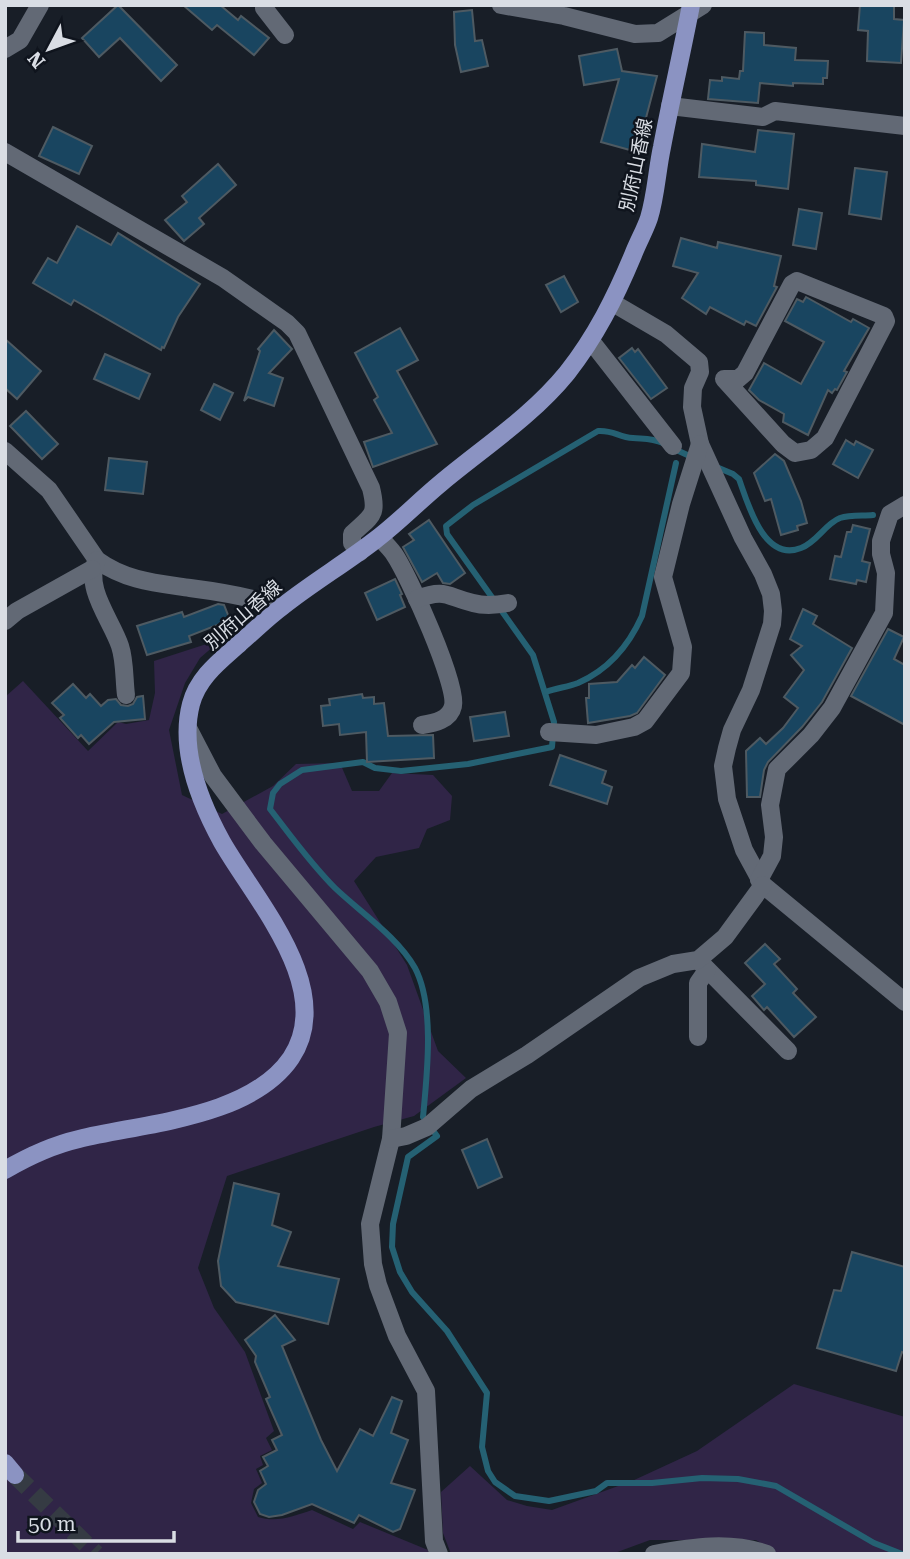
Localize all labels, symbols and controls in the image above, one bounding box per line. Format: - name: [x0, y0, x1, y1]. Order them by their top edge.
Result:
- north arrow: [14, 14, 84, 84]
- text: N: [23, 46, 50, 73]
- street label: 別府山香線: [615, 116, 657, 214]
- street label: 別府山香線: [200, 575, 286, 655]
- scale bar: [18, 1500, 173, 1544]
- text: 50 m: [28, 1512, 76, 1536]

